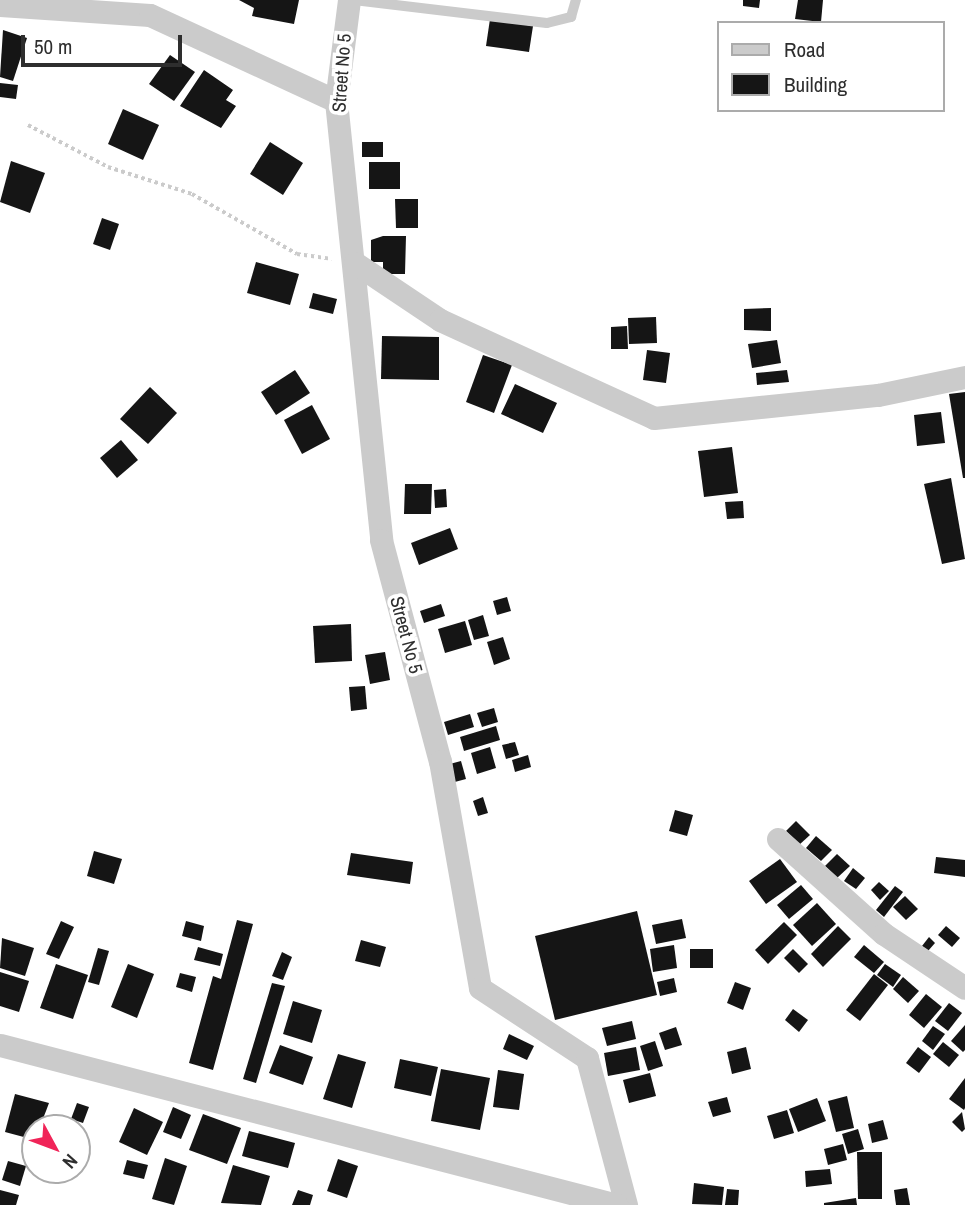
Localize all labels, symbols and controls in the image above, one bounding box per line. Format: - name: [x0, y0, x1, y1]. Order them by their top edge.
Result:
- scale bar: [24, 21, 186, 65]
- legend: [716, 21, 944, 112]
- text: 50 m: [34, 32, 72, 61]
- street label: Street No 5: [328, 33, 356, 113]
- text: Road: [784, 35, 825, 64]
- text: Building: [784, 70, 847, 99]
- street label: Street No 5: [385, 594, 427, 676]
- north arrow: [21, 1114, 91, 1184]
- text: N: [57, 1149, 84, 1174]

